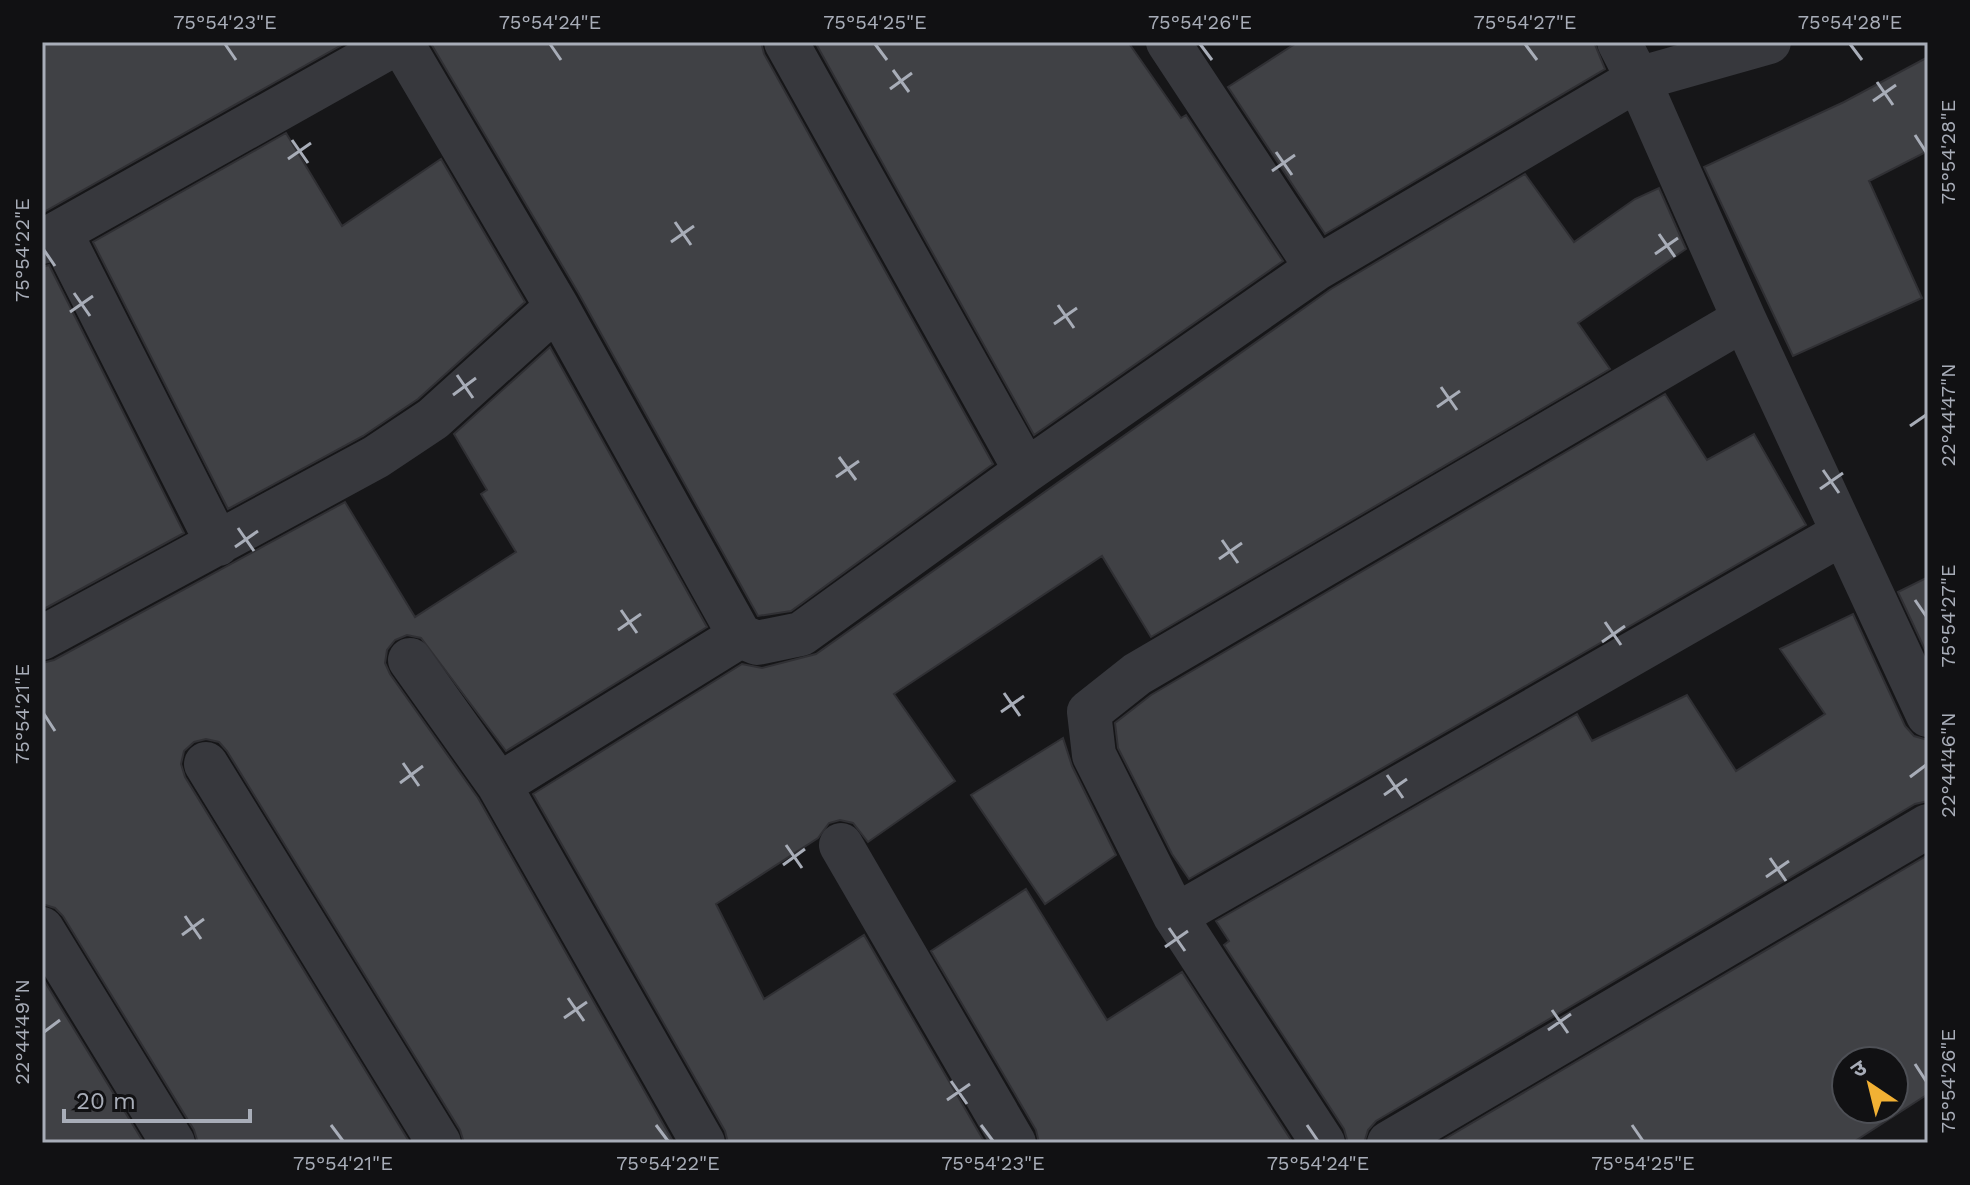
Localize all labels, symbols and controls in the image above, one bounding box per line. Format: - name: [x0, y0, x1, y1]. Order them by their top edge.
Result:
- text: 75°54'23"E: [173, 10, 277, 34]
- text: 75°54'24"E: [499, 10, 601, 34]
- text: 75°54'25"E: [823, 10, 927, 34]
- text: 75°54'26"E: [1148, 10, 1252, 34]
- text: 75°54'27"E: [1474, 10, 1576, 34]
- text: 75°54'28"E: [1798, 10, 1902, 34]
- text: 75°54'28"E: [1936, 100, 1960, 204]
- text: 75°54'22"E: [10, 198, 34, 302]
- text: 22°44'47"N: [1936, 363, 1960, 467]
- text: 75°54'27"E: [1936, 565, 1960, 667]
- text: 75°54'21"E: [10, 664, 34, 764]
- text: 22°44'46"N: [1936, 712, 1960, 818]
- text: 22°44'49"N: [10, 979, 34, 1085]
- text: 75°54'26"E: [1936, 1029, 1960, 1133]
- north arrow: [1830, 1045, 1910, 1125]
- text: उ: [1846, 1054, 1872, 1083]
- scale bar: [64, 1073, 250, 1123]
- text: 20 m: [76, 1087, 136, 1115]
- text: 75°54'21"E: [293, 1151, 393, 1175]
- text: 75°54'22"E: [616, 1151, 720, 1175]
- text: 75°54'23"E: [941, 1151, 1045, 1175]
- text: 75°54'24"E: [1267, 1151, 1369, 1175]
- text: 75°54'25"E: [1591, 1151, 1695, 1175]

